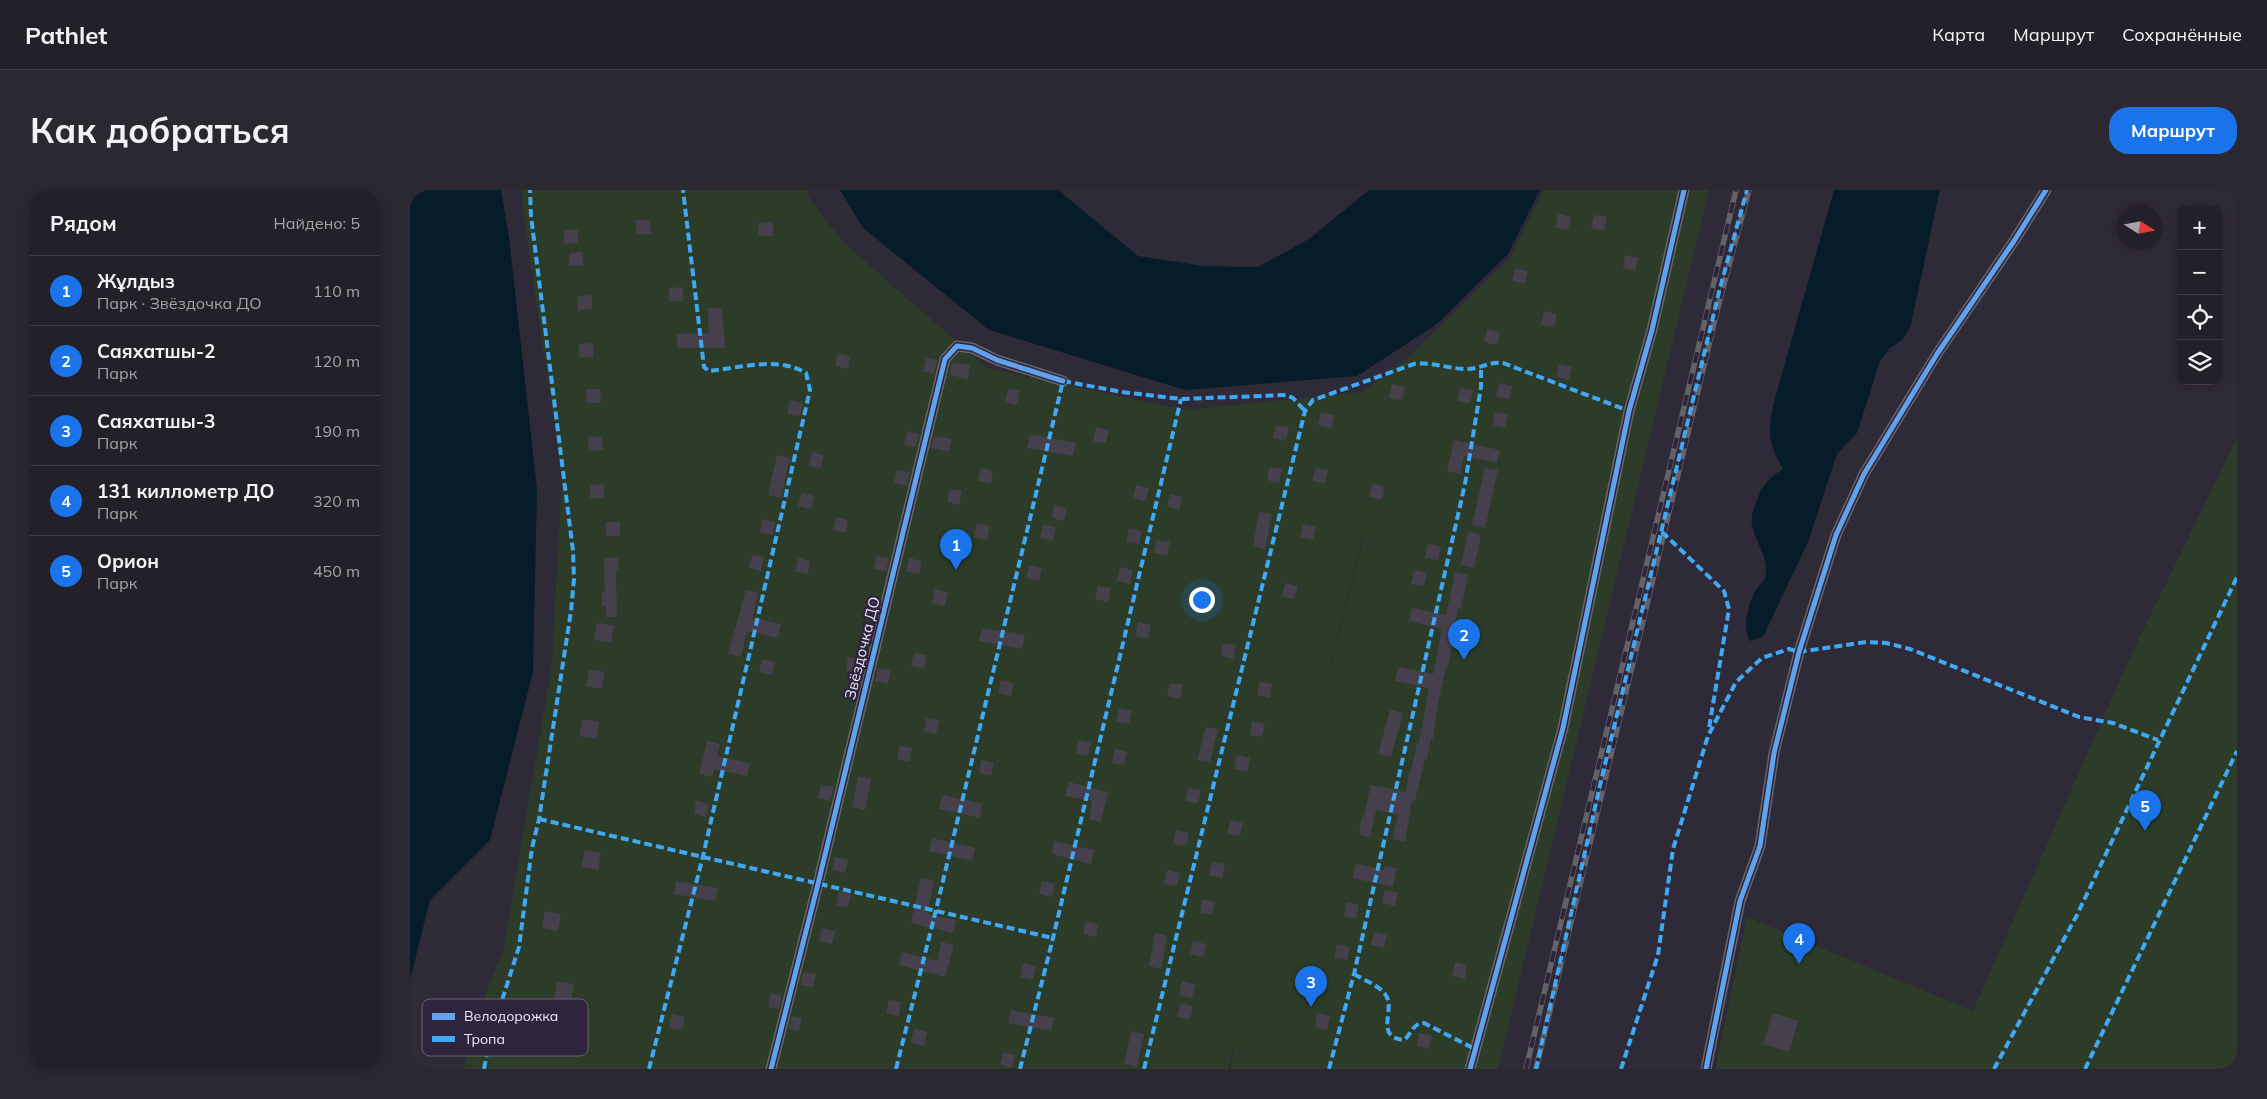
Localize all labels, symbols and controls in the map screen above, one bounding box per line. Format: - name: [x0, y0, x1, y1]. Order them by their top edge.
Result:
- text: Pathlet: [25, 20, 107, 50]
- text: Карта: [1932, 23, 1985, 46]
- text: Маршрут: [2013, 23, 2094, 46]
- text: Сохранённые: [2122, 23, 2242, 46]
- button: Маршрут: [2109, 107, 2237, 154]
- text: Как добраться: [30, 108, 290, 152]
- north arrow: [2117, 205, 2162, 250]
- map controls: [2177, 205, 2222, 385]
- button: +: [2177, 205, 2222, 250]
- text: Рядом: [50, 210, 117, 236]
- text: Найдено: 5: [274, 213, 360, 233]
- button: −: [2177, 250, 2222, 295]
- text: Жұлдыз: [97, 269, 175, 293]
- text: 1: [61, 281, 71, 301]
- text: 110 m: [313, 281, 360, 301]
- text: Парк · Звёздочка ДО: [97, 293, 262, 313]
- button: locate: [2177, 295, 2222, 340]
- text: Саяхатшы-2: [97, 339, 215, 363]
- button: layers: [2177, 340, 2222, 385]
- text: 2: [61, 351, 71, 371]
- text: 120 m: [313, 351, 360, 371]
- text: Парк: [97, 363, 137, 383]
- text: Саяхатшы-3: [97, 409, 215, 433]
- text: 3: [61, 421, 71, 441]
- text: 190 m: [313, 421, 360, 441]
- text: Парк: [97, 433, 137, 453]
- text: 131 киллометр ДО: [97, 479, 275, 503]
- text: 4: [61, 491, 71, 511]
- text: 320 m: [313, 491, 360, 511]
- text: Парк: [97, 503, 137, 523]
- pin: 1: [940, 529, 972, 570]
- text: Орион: [97, 549, 159, 573]
- text: 5: [61, 561, 71, 581]
- text: 450 m: [313, 561, 360, 581]
- text: Парк: [97, 573, 137, 593]
- your location: [1189, 587, 1215, 613]
- street label: Звёздочка ДО: [840, 595, 884, 701]
- pin: 2: [1448, 619, 1480, 660]
- pin: 5: [2129, 790, 2161, 831]
- pin: 4: [1783, 923, 1815, 964]
- pin: 3: [1295, 966, 1327, 1007]
- legend: [422, 999, 588, 1056]
- text: Велодорожка: [464, 1007, 558, 1025]
- text: Тропа: [464, 1030, 505, 1048]

